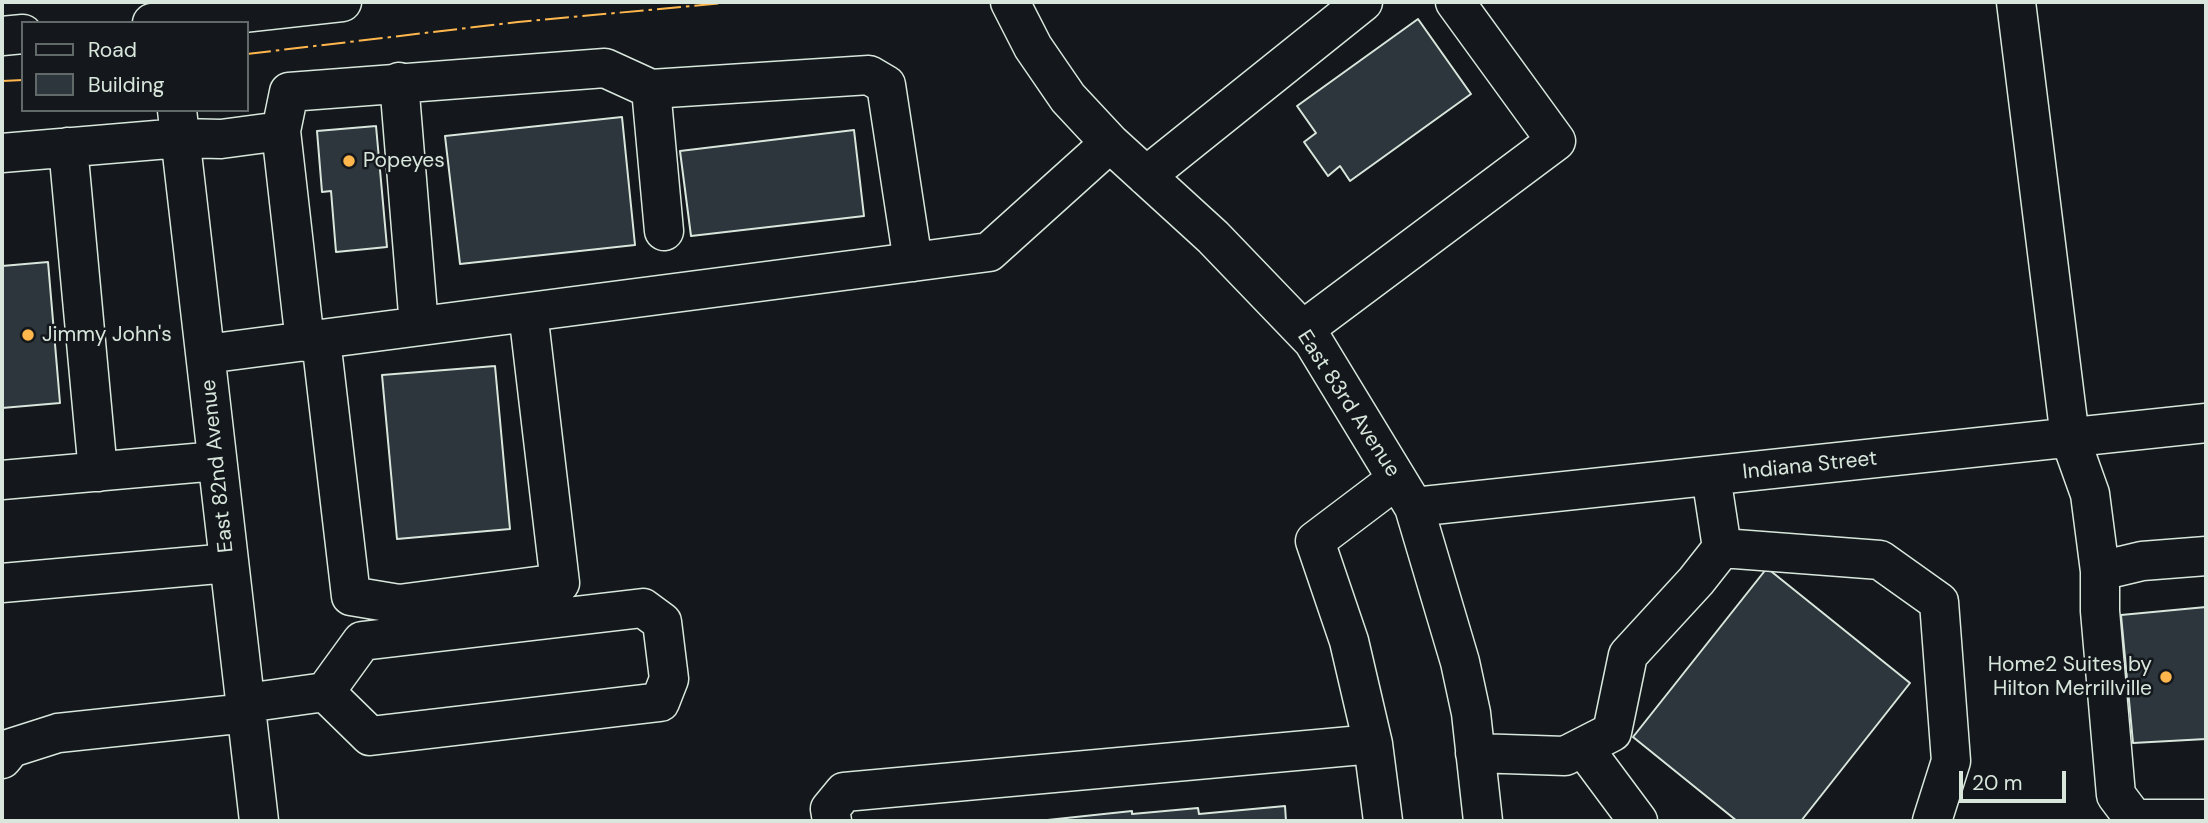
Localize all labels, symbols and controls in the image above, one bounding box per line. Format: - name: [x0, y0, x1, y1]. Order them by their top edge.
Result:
- legend: [21, 21, 248, 112]
- text: Road: [88, 36, 137, 64]
- text: Building: [88, 71, 164, 99]
- place label: Popeyes: [363, 148, 445, 174]
- marker: Popeyes: [341, 153, 357, 169]
- place label: Jimmy John's: [42, 322, 172, 348]
- street label: East 83rd Avenue: [1291, 326, 1405, 482]
- marker: Jimmy John's: [20, 327, 36, 343]
- street label: East 82nd Avenue: [196, 378, 240, 554]
- street label: Indiana Street: [1741, 446, 1879, 486]
- place label: Home2 Suites by Hilton Merrillville: [1988, 652, 2152, 702]
- marker: Home2 Suites by Hilton Merrillville: [2158, 669, 2174, 685]
- scale bar: [1963, 756, 2070, 800]
- text: 20 m: [1972, 769, 2023, 797]

